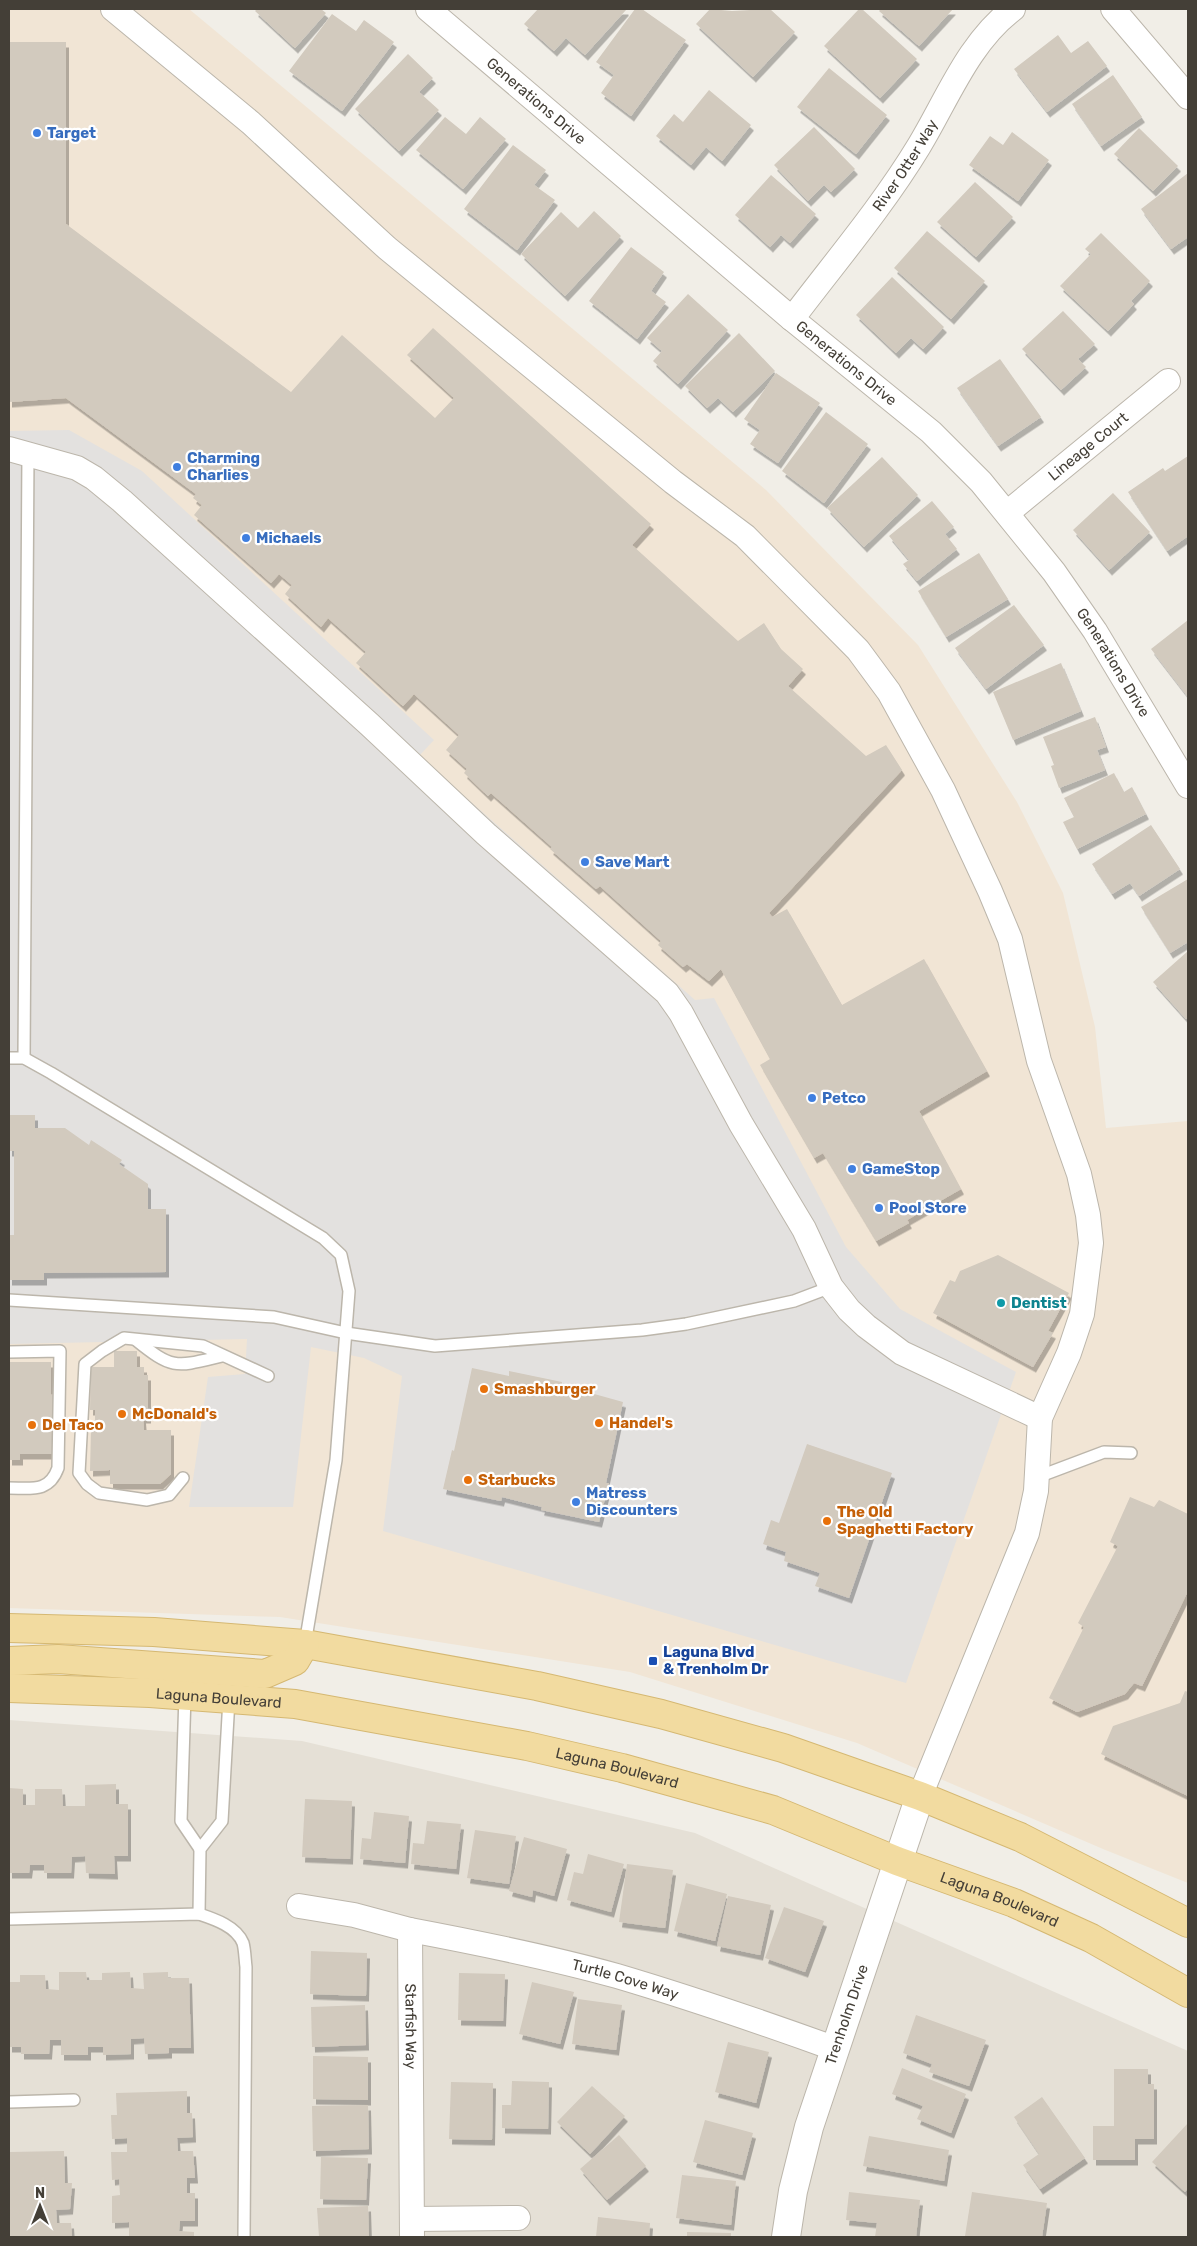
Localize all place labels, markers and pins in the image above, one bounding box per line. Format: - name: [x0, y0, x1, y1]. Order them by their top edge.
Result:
- place label: Target: [47, 124, 96, 142]
- marker: Target: [31, 127, 43, 139]
- place label: Charming Charlies: [187, 449, 260, 484]
- marker: Charming Charlies: [171, 461, 183, 473]
- place label: Michaels: [256, 529, 322, 547]
- marker: Michaels: [240, 532, 252, 544]
- place label: Save Mart: [595, 853, 669, 871]
- marker: Save Mart: [579, 856, 591, 868]
- place label: Petco: [822, 1089, 866, 1107]
- marker: Petco: [806, 1092, 818, 1104]
- place label: GameStop: [862, 1160, 940, 1178]
- marker: GameStop: [846, 1163, 858, 1175]
- place label: Pool Store: [889, 1199, 967, 1217]
- marker: Pool Store: [873, 1202, 885, 1214]
- place label: Dentist: [1011, 1294, 1067, 1312]
- marker: Dentist: [995, 1297, 1007, 1309]
- place label: Smashburger: [494, 1380, 596, 1398]
- marker: Smashburger: [478, 1383, 490, 1395]
- place label: McDonald's: [132, 1405, 217, 1423]
- marker: McDonald's: [116, 1408, 128, 1420]
- place label: Handel's: [609, 1414, 673, 1432]
- place label: Del Taco: [42, 1416, 104, 1434]
- marker: Handel's: [593, 1417, 605, 1429]
- marker: Del Taco: [26, 1419, 38, 1431]
- place label: Starbucks: [478, 1471, 555, 1489]
- marker: Starbucks: [462, 1474, 474, 1486]
- place label: Matress Discounters: [586, 1484, 678, 1519]
- marker: Matress Discounters: [570, 1496, 582, 1508]
- place label: The Old Spaghetti Factory: [837, 1503, 974, 1538]
- marker: The Old Spaghetti Factory: [821, 1515, 833, 1527]
- place label: Laguna Blvd & Trenholm Dr: [663, 1643, 769, 1678]
- marker: Laguna Blvd & Trenholm Dr: [647, 1655, 659, 1667]

